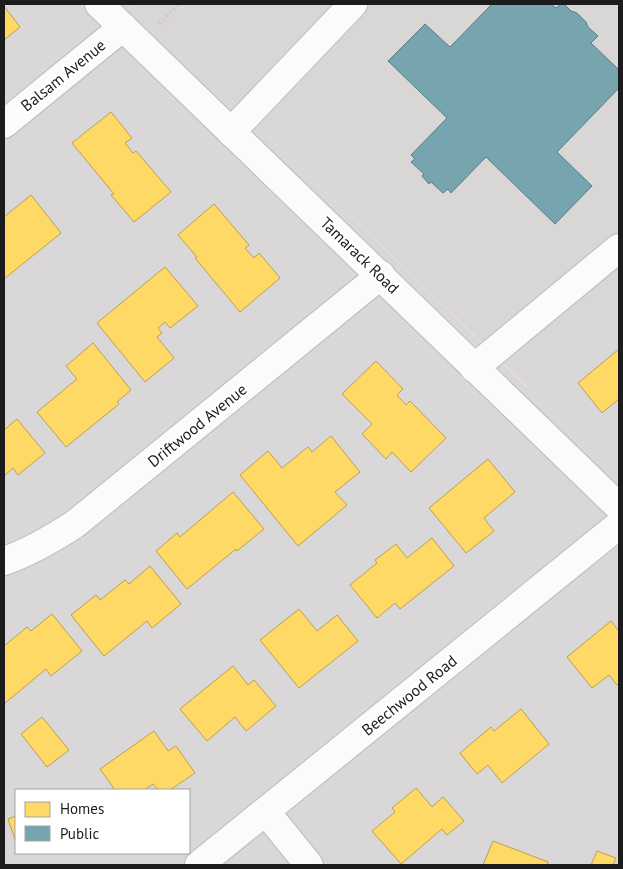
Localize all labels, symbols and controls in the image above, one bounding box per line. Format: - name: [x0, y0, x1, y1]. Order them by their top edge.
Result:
- street label: Balsam Avenue: [17, 35, 109, 115]
- street label: Tamarack Road: [316, 212, 404, 298]
- street label: Driftwood Avenue: [143, 379, 251, 471]
- street label: Beechwood Road: [357, 651, 461, 739]
- legend: [15, 789, 190, 854]
- text: Homes: [60, 799, 104, 818]
- text: Public: [60, 824, 99, 843]

